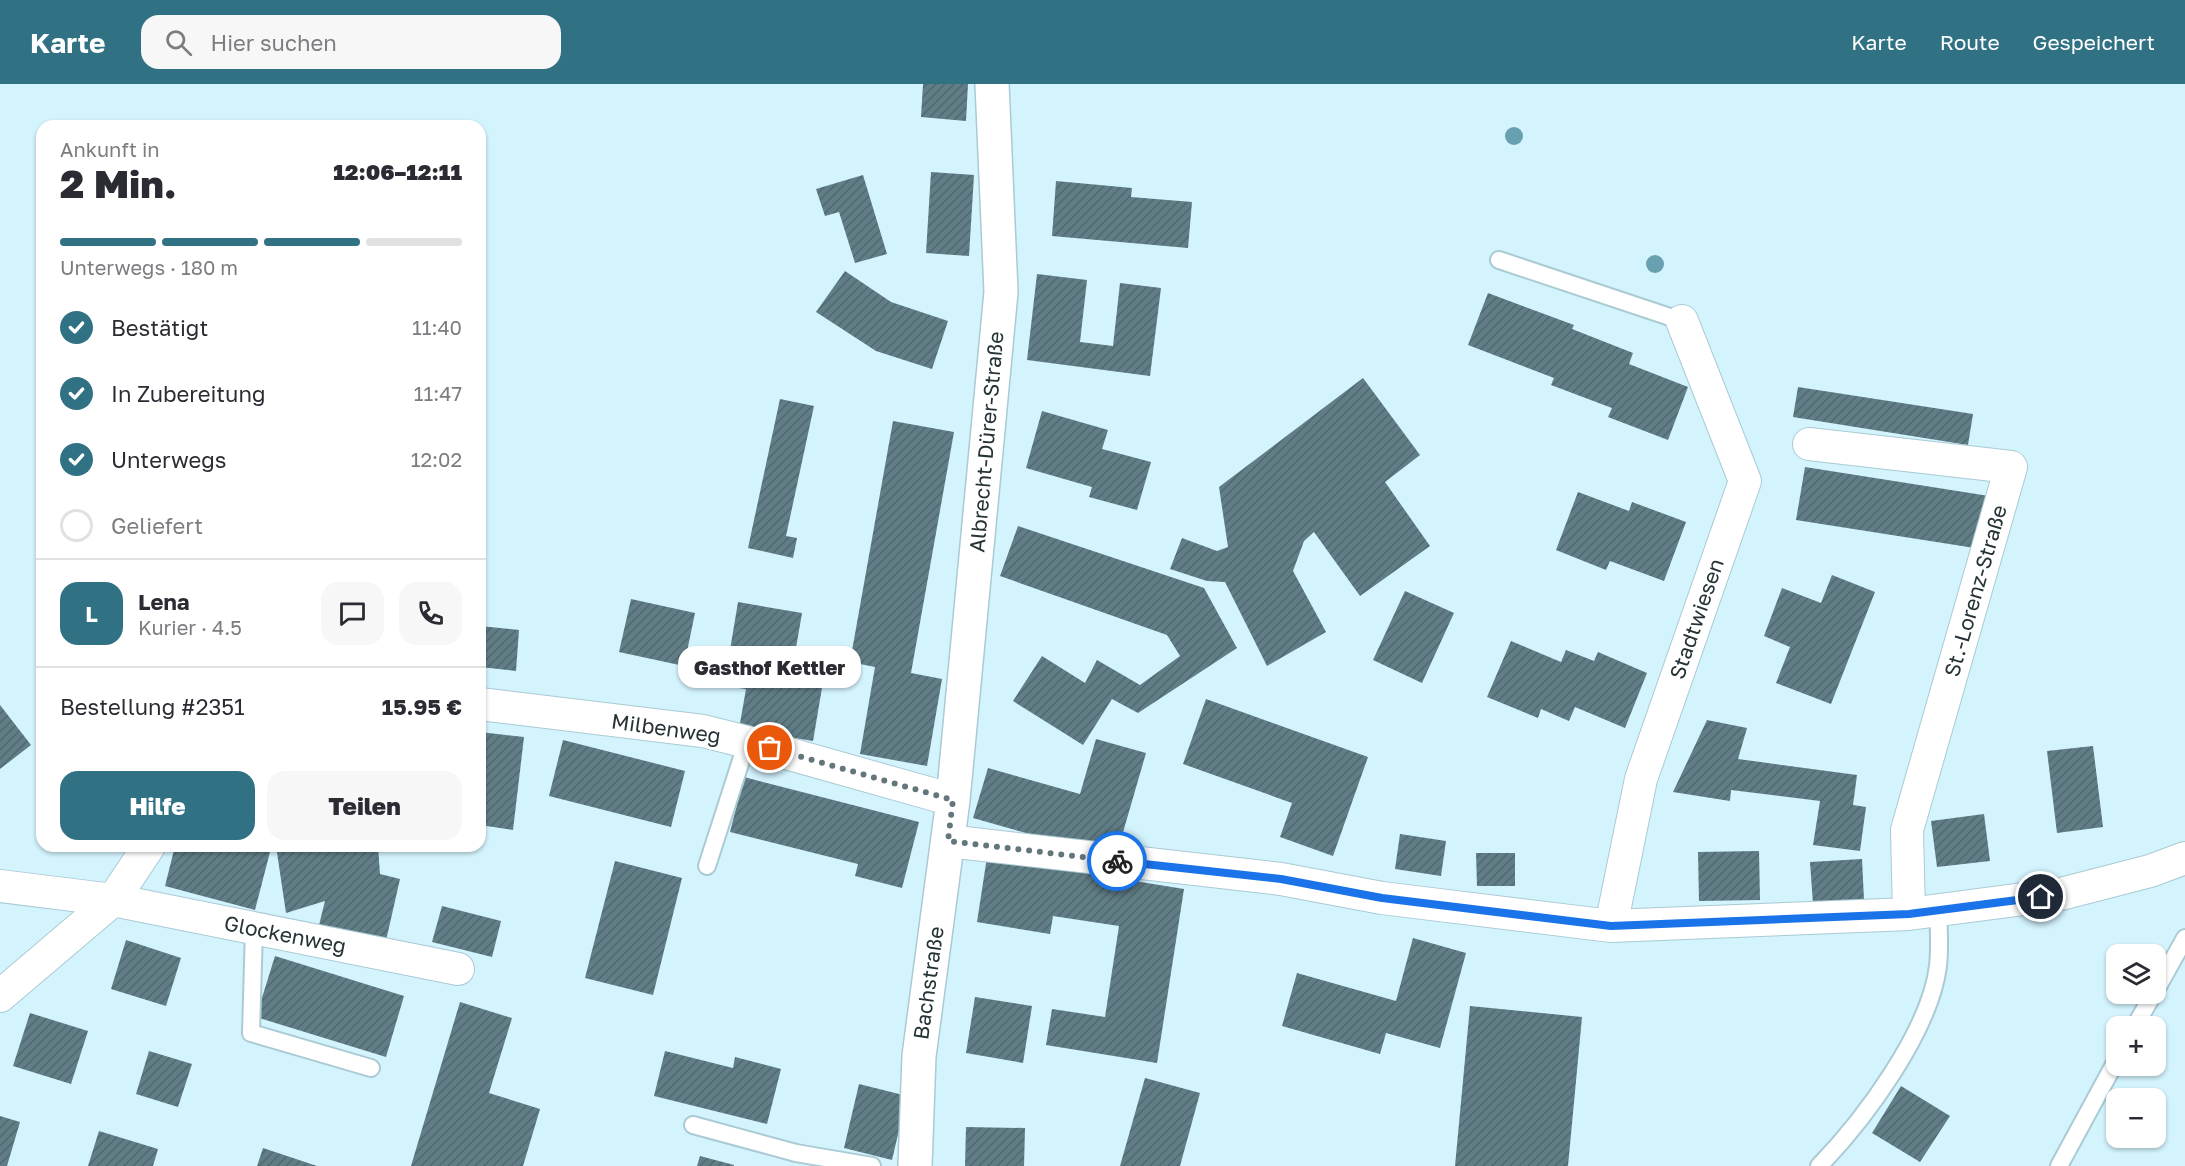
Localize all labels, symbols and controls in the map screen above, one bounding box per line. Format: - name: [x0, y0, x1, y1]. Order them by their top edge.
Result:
- search box: [141, 15, 561, 69]
- text: Karte: [30, 26, 105, 59]
- icon: search: [162, 26, 195, 59]
- text: Hier suchen: [210, 29, 337, 56]
- text: Karte: [1851, 29, 1907, 55]
- text: Route: [1940, 29, 2000, 55]
- text: Gespeichert: [2033, 29, 2155, 55]
- text: Ankunft in: [60, 137, 160, 161]
- text: 12:06–12:11: [333, 158, 462, 185]
- text: 2 Min.: [60, 160, 177, 207]
- text: Unterwegs · 180 m: [60, 255, 238, 279]
- icon: check: [60, 311, 93, 344]
- text: Bestätigt: [111, 314, 208, 341]
- text: 11:40: [412, 315, 462, 339]
- street label: Albrecht-Dürer-Straße: [963, 330, 1009, 553]
- icon: check: [60, 377, 93, 410]
- text: In Zubereitung: [111, 380, 266, 407]
- text: 11:47: [414, 381, 462, 405]
- icon: check: [60, 443, 93, 476]
- text: Unterwegs: [111, 446, 227, 473]
- text: 12:02: [411, 447, 462, 471]
- street label: St.-Lorenz-Straße: [1938, 502, 2012, 680]
- text: Geliefert: [111, 512, 203, 539]
- street label: Stadtwiesen: [1663, 555, 1729, 682]
- button: chat: [321, 582, 384, 645]
- button: phone: [399, 582, 462, 645]
- text: Lena: [138, 588, 190, 615]
- text: L: [85, 600, 98, 627]
- text: Kurier · 4.5: [138, 615, 242, 639]
- callout: Gasthof Kettler: [678, 646, 862, 688]
- text: Gasthof Kettler: [694, 655, 845, 679]
- text: Bestellung #2351: [60, 693, 245, 720]
- text: 15.95 €: [382, 693, 462, 720]
- street label: Milbenweg: [610, 707, 722, 749]
- pin: [744, 722, 795, 773]
- icon: bag: [753, 731, 786, 764]
- button: Hilfe: [60, 771, 255, 840]
- button: Teilen: [267, 771, 462, 840]
- courier: [1087, 831, 1147, 891]
- icon: bike: [1101, 845, 1134, 878]
- pin: [2015, 871, 2066, 922]
- icon: home: [2024, 880, 2057, 913]
- street label: Glockenweg: [222, 909, 348, 959]
- street label: Bachstraße: [907, 925, 949, 1041]
- map controls: [2106, 944, 2166, 1148]
- button: layers: [2106, 944, 2166, 1004]
- button: +: [2106, 1016, 2166, 1076]
- button: −: [2106, 1088, 2166, 1148]

